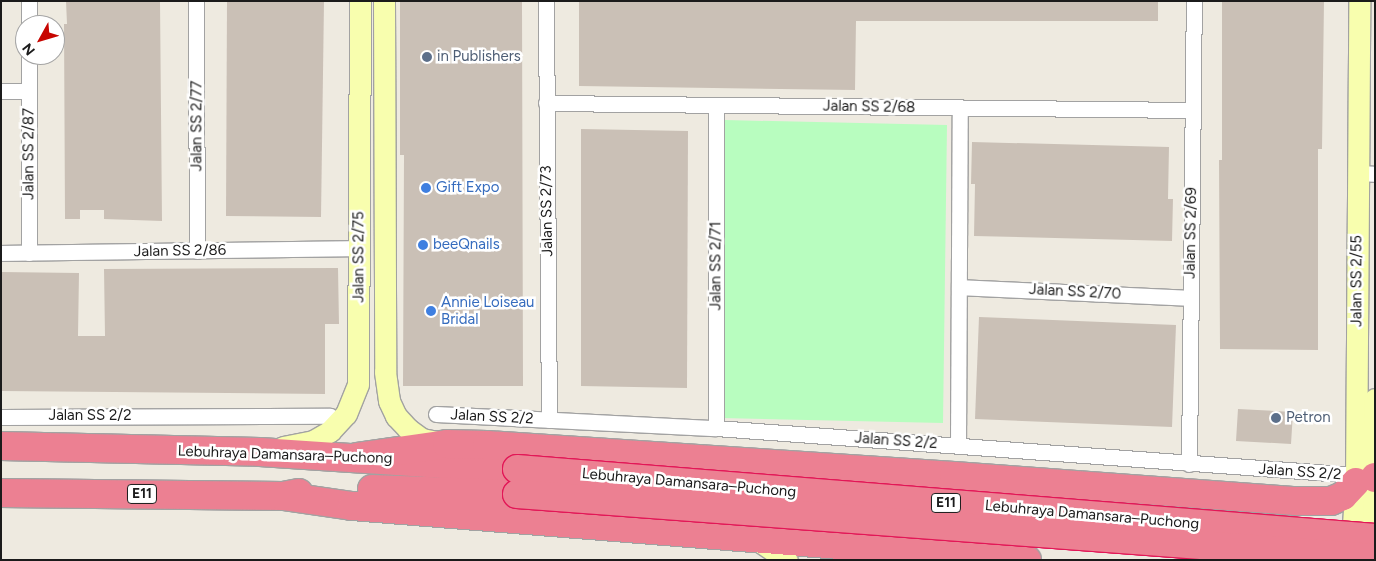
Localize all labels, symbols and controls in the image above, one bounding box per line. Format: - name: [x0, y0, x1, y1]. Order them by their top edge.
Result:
- north arrow: [15, 15, 65, 65]
- text: N: [19, 40, 39, 59]
- place label: in Publishers: [437, 48, 521, 66]
- marker: in Publishers: [421, 51, 433, 63]
- street label: Jalan SS 2/77: [188, 81, 206, 171]
- street label: Jalan SS 2/68: [823, 97, 915, 117]
- street label: Jalan SS 2/87: [20, 108, 38, 200]
- street label: Jalan SS 2/73: [537, 165, 557, 257]
- place label: Gift Expo: [436, 179, 499, 197]
- marker: Gift Expo: [420, 182, 432, 194]
- street label: Jalan SS 2/69: [1181, 187, 1201, 279]
- street label: Jalan SS 2/75: [350, 211, 368, 303]
- street label: Jalan SS 2/71: [707, 222, 725, 310]
- street label: Jalan SS 2/55: [1348, 235, 1366, 327]
- place label: beeQnails: [433, 236, 500, 254]
- marker: beeQnails: [417, 239, 429, 251]
- street label: Jalan SS 2/86: [134, 241, 226, 261]
- street label: Jalan SS 2/70: [1028, 281, 1122, 303]
- place label: Annie Loiseau Bridal: [441, 293, 534, 328]
- marker: Annie Loiseau Bridal: [425, 305, 437, 317]
- street label: Jalan SS 2/2: [450, 406, 534, 428]
- street label: Jalan SS 2/2: [48, 407, 132, 425]
- place label: Petron: [1286, 409, 1331, 427]
- marker: Petron: [1270, 412, 1282, 424]
- street label: Jalan SS 2/2: [854, 429, 938, 453]
- street label: Lebuhraya Damansara–Puchong: [177, 442, 393, 468]
- street label: Jalan SS 2/2: [1258, 460, 1342, 484]
- street label: Lebuhraya Damansara–Puchong: [581, 465, 797, 501]
- road number: E11: [126, 482, 158, 506]
- road number: E11: [930, 492, 962, 514]
- street label: Lebuhraya Damansara–Puchong: [984, 497, 1200, 533]

